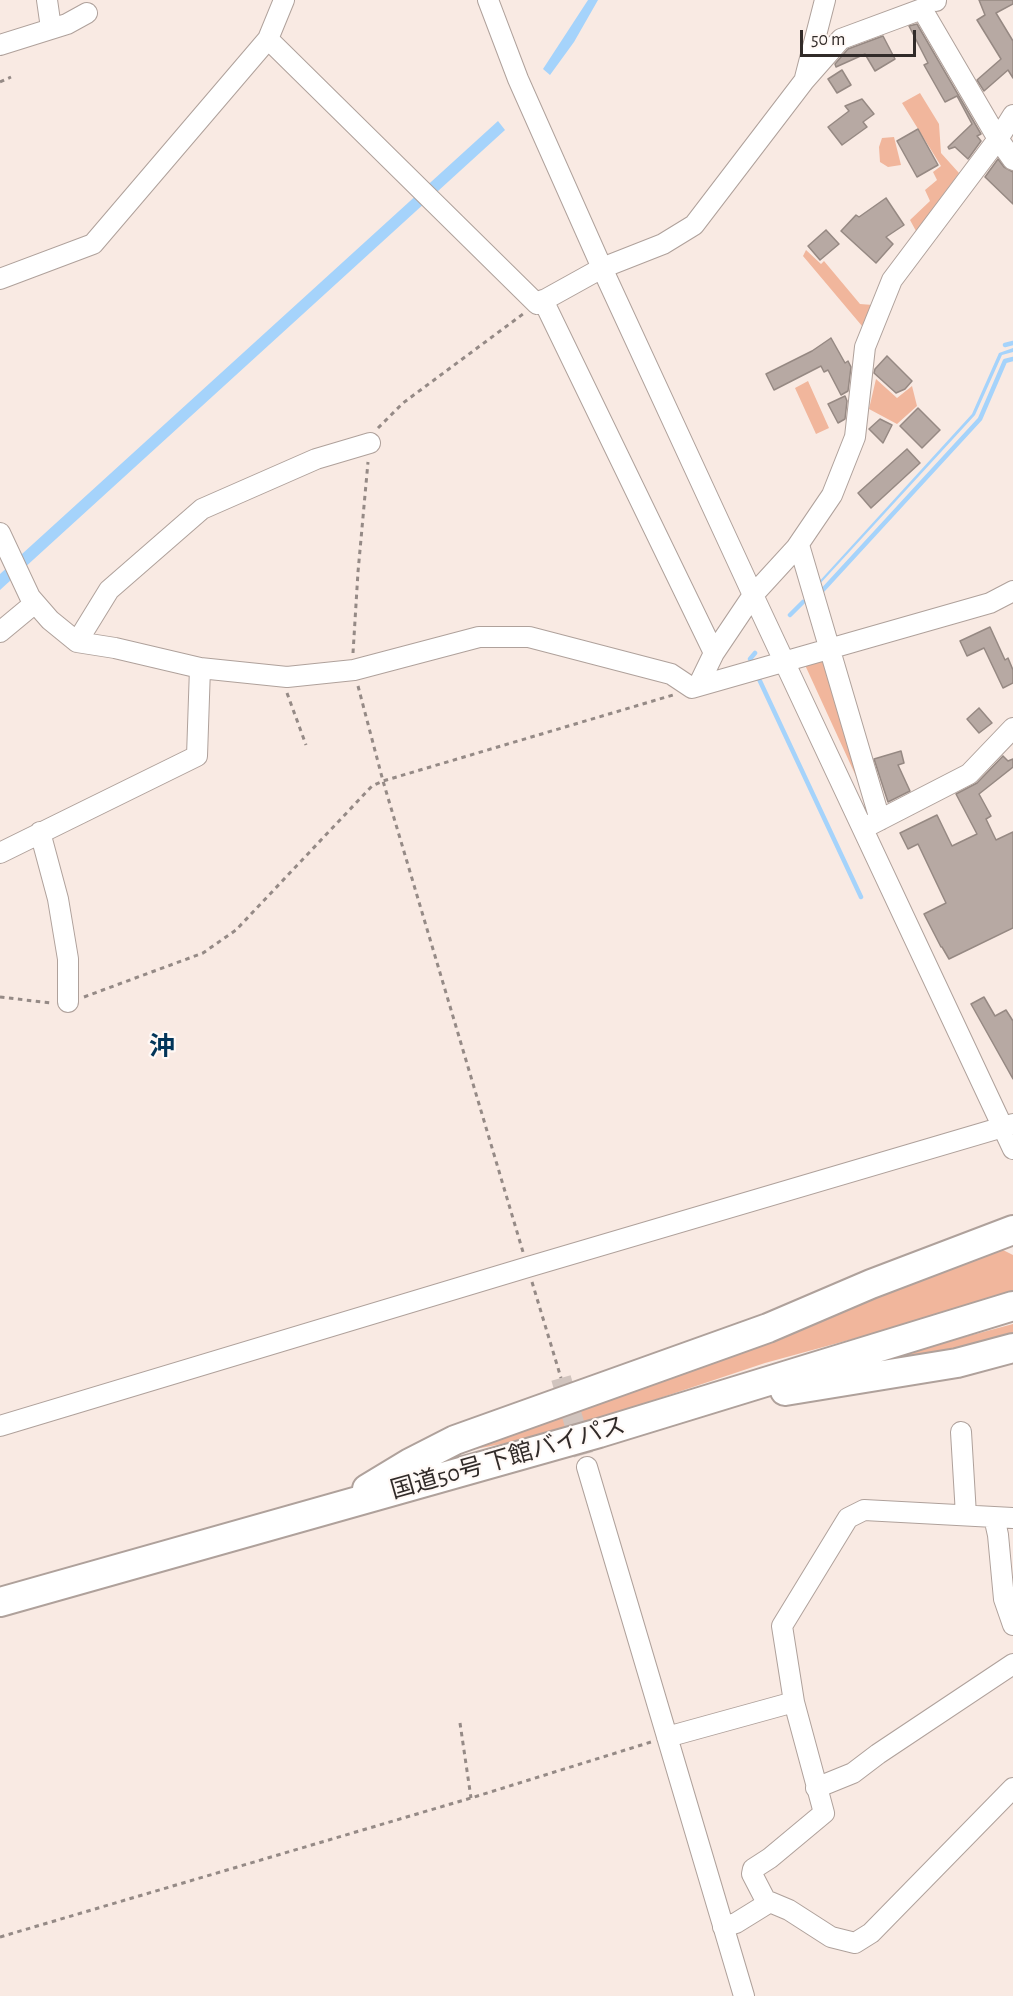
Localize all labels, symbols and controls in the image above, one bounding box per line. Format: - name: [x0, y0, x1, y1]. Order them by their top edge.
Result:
- scale bar: [803, 18, 918, 56]
- text: 50 m: [811, 31, 845, 49]
- district label: 沖: [149, 1031, 175, 1063]
- street label: 国道50号 下館バイパス: [387, 1411, 629, 1505]

